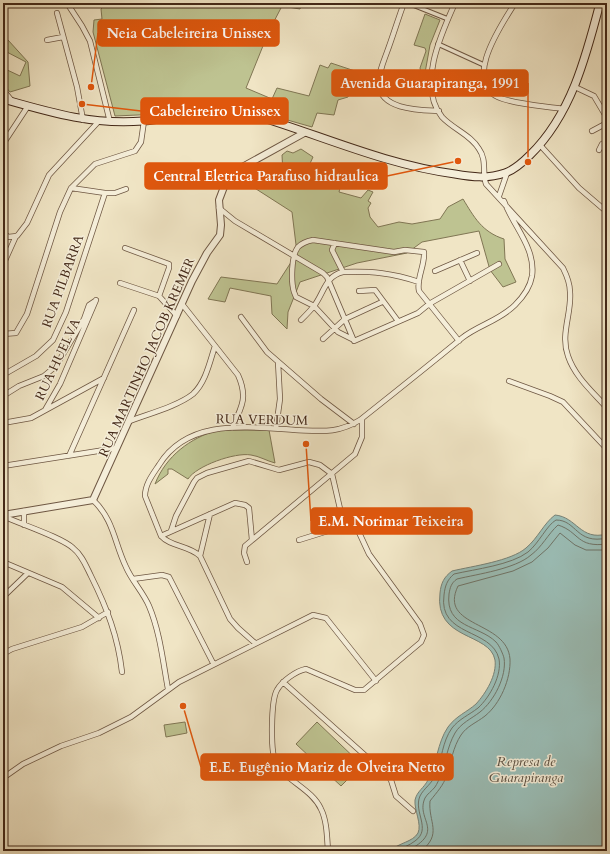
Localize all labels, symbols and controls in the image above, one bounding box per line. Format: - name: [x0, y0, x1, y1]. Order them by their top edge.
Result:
- callout: Neia Cabeleireira Unissex: [98, 20, 279, 46]
- text: Neia Cabeleireira Unissex: [107, 24, 272, 43]
- callout: Avenida Guarapiranga, 1991: [332, 70, 528, 96]
- text: Avenida Guarapiranga, 1991: [340, 74, 520, 93]
- callout: Cabeleireiro Unissex: [141, 98, 288, 124]
- text: Cabeleireiro Unissex: [149, 102, 281, 121]
- callout: Central Eletrica Parafuso hidraulica: [145, 163, 387, 189]
- text: Central Eletrica Parafuso hidraulica: [153, 167, 379, 186]
- street label: RUA PILBARRA: [38, 232, 88, 330]
- street label: RUA MARTINHO JACOB KREMER: [95, 255, 199, 460]
- street label: RUA HUELVA: [31, 315, 85, 403]
- street label: RUA VERDUM: [216, 410, 308, 430]
- callout: E.M. Norimar Teixeira: [311, 508, 472, 534]
- text: E.M. Norimar Teixeira: [318, 512, 464, 531]
- water label: Represa de Guarapiranga: [489, 752, 563, 787]
- callout: E.E. Eugênio Mariz de Olveira Netto: [201, 754, 453, 780]
- text: E.E. Eugênio Mariz de Olveira Netto: [209, 758, 445, 777]

